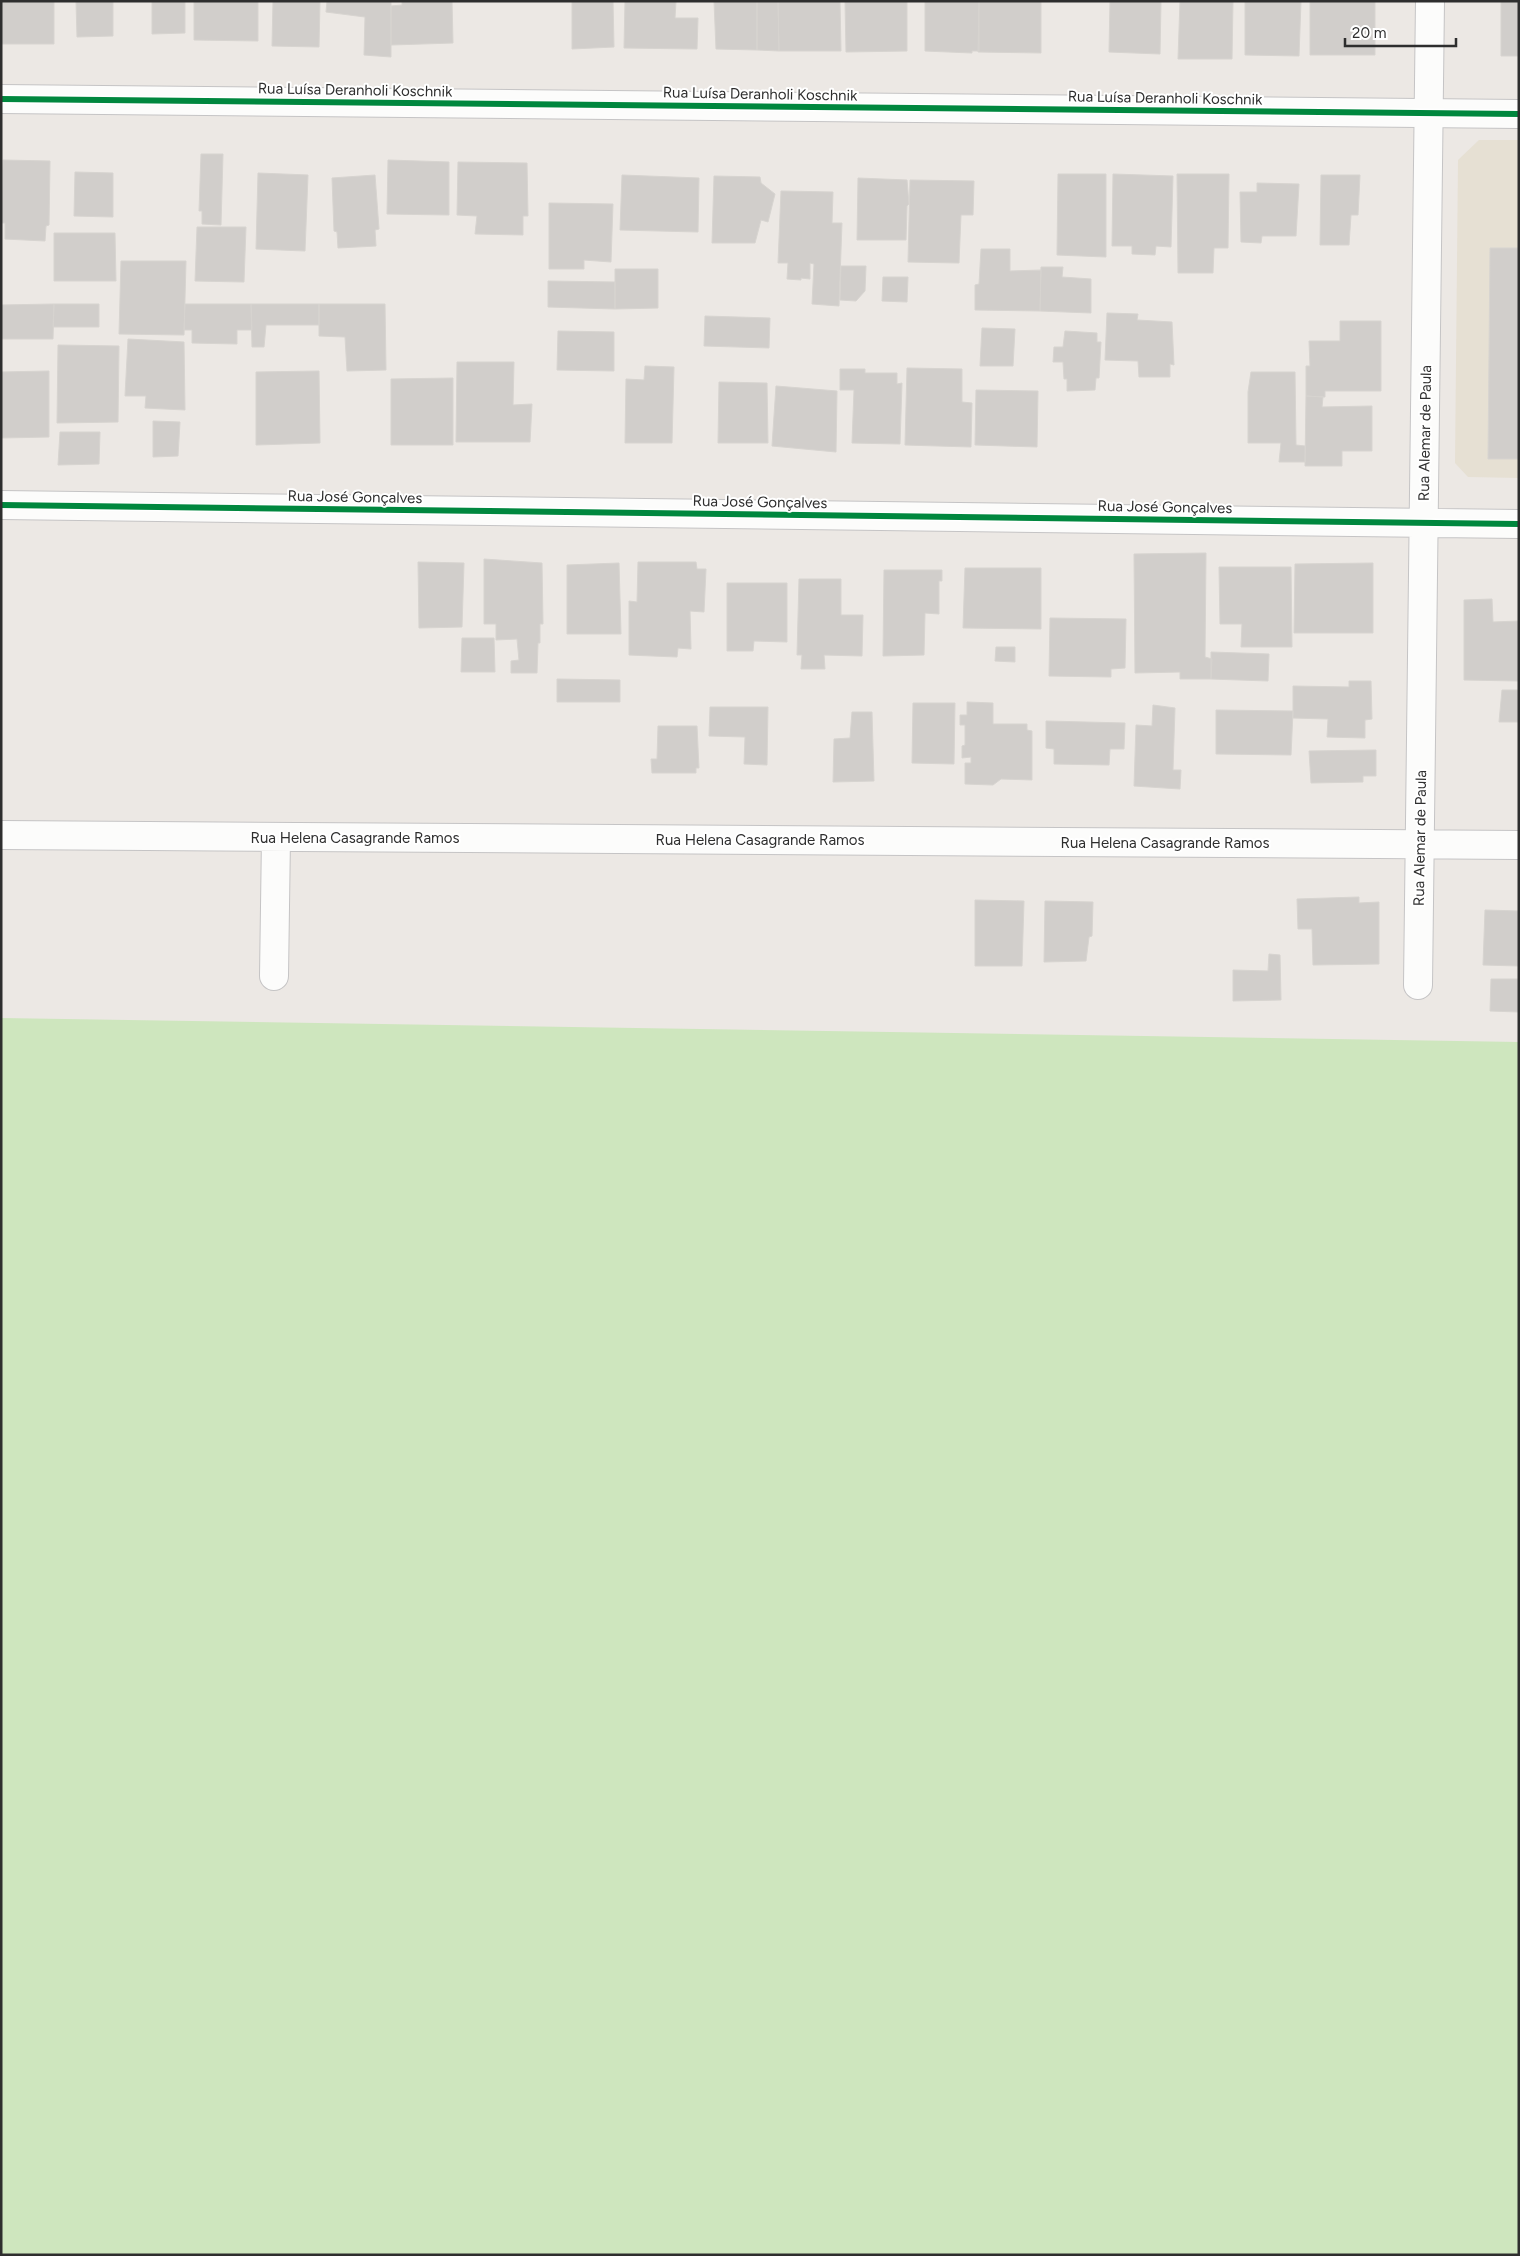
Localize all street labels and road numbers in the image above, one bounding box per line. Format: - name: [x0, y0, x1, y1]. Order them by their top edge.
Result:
- street label: Rua Luísa Deranholi Koschnik: [258, 79, 453, 101]
- street label: Rua Luísa Deranholi Koschnik: [663, 83, 858, 105]
- street label: Rua Luísa Deranholi Koschnik: [1068, 87, 1263, 109]
- street label: Rua Alemar de Paula: [1415, 365, 1435, 501]
- street label: Rua José Gonçalves: [287, 487, 423, 507]
- street label: Rua José Gonçalves: [692, 492, 828, 512]
- street label: Rua José Gonçalves: [1097, 497, 1233, 517]
- street label: Rua Alemar de Paula: [1410, 770, 1430, 906]
- street label: Rua Helena Casagrande Ramos: [251, 829, 459, 847]
- street label: Rua Helena Casagrande Ramos: [656, 831, 864, 849]
- street label: Rua Helena Casagrande Ramos: [1061, 834, 1269, 852]

